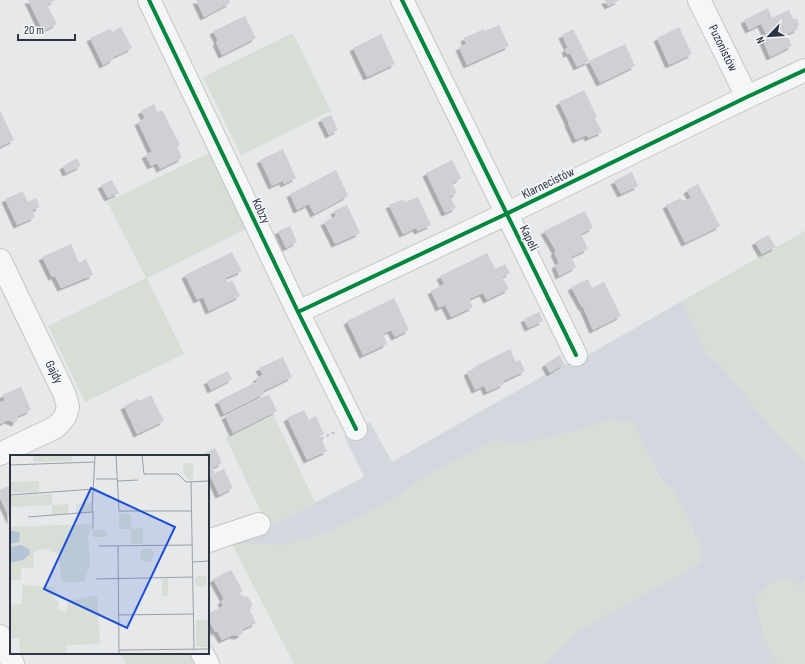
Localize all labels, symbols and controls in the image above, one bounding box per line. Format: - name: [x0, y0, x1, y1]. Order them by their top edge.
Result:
- scale bar: [18, 16, 75, 42]
- north arrow: [749, 16, 789, 56]
- street label: Puzonistów: [705, 22, 741, 75]
- text: 20 m: [24, 23, 44, 38]
- text: N: [753, 34, 768, 45]
- street label: Klarnecistów: [519, 163, 578, 203]
- street label: Kobzy: [248, 196, 274, 226]
- street label: Kapeli: [516, 223, 542, 253]
- street label: Gajdy: [42, 358, 66, 386]
- inset map: [10, 455, 209, 654]

